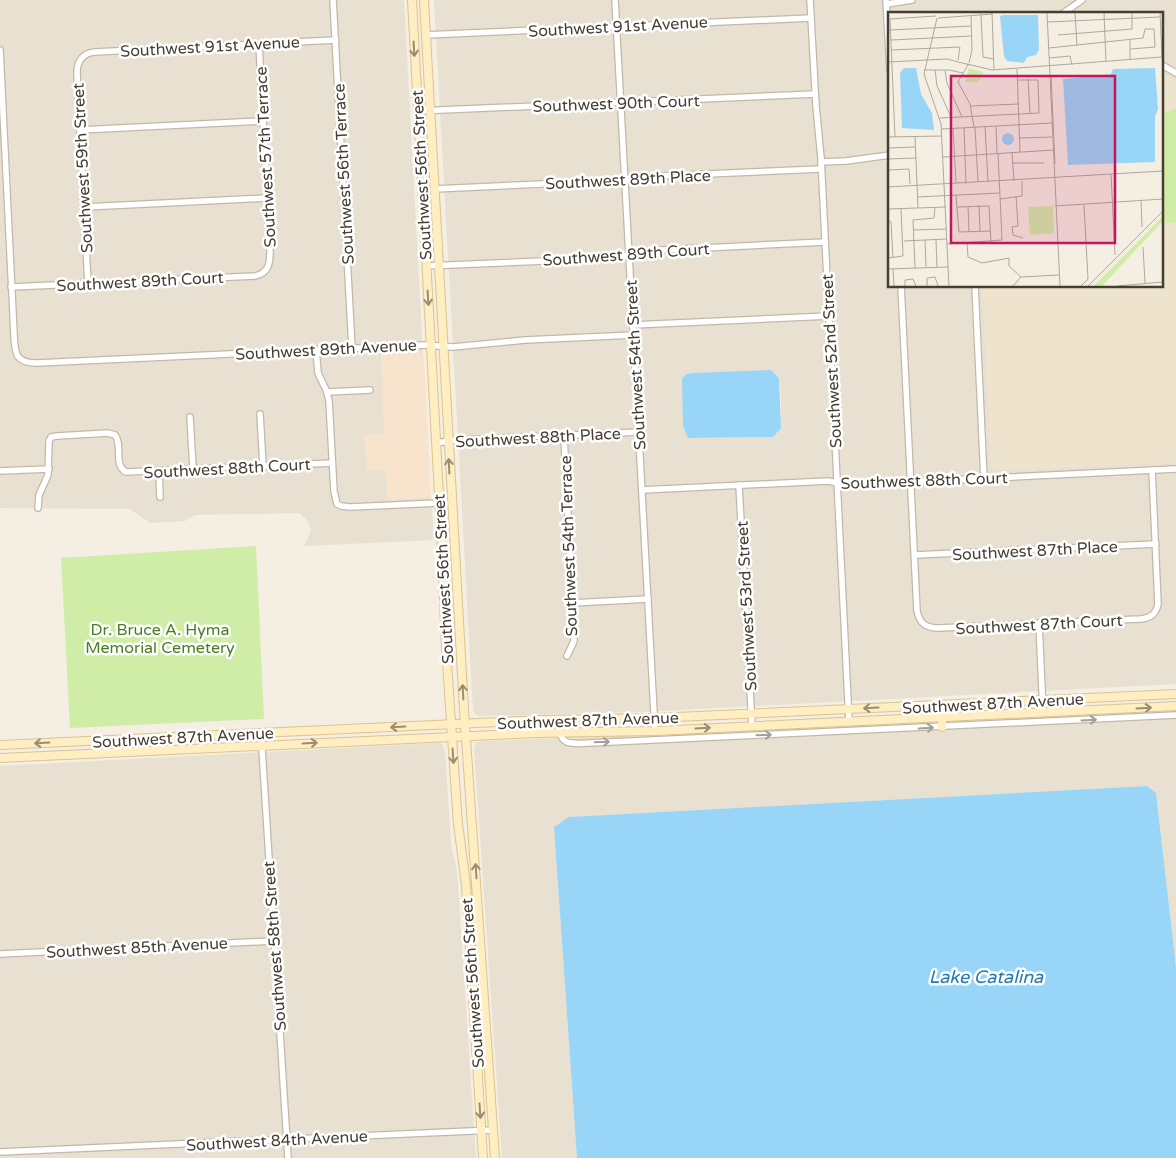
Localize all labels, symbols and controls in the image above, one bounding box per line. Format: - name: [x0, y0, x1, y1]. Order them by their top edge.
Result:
- street label: Southwest 91st Avenue: [528, 12, 708, 42]
- inset map: [888, 12, 1164, 288]
- street label: Southwest 91st Avenue: [120, 32, 300, 62]
- one-way arrow: [410, 40, 419, 56]
- street label: Southwest 57th Terrace: [251, 66, 281, 248]
- street label: Southwest 59th Street: [69, 82, 97, 254]
- street label: Southwest 56th Terrace: [329, 83, 359, 265]
- street label: Southwest 56th Street: [408, 89, 436, 261]
- street label: Southwest 90th Court: [532, 91, 700, 117]
- street label: Southwest 89th Place: [545, 166, 711, 194]
- street label: Southwest 89th Court: [542, 239, 710, 271]
- street label: Southwest 89th Court: [56, 268, 224, 296]
- street label: Southwest 52nd Street: [817, 273, 847, 449]
- street label: Southwest 54th Street: [622, 279, 650, 451]
- one-way arrow: [423, 290, 432, 306]
- street label: Southwest 89th Avenue: [235, 335, 417, 365]
- street label: Southwest 88th Place: [455, 424, 621, 452]
- street label: Southwest 88th Court: [143, 455, 311, 483]
- street label: Southwest 54th Terrace: [556, 455, 582, 637]
- one-way arrow: [445, 458, 454, 474]
- street label: Southwest 88th Court: [840, 468, 1008, 494]
- street label: Southwest 56th Street: [430, 493, 458, 665]
- street label: Southwest 53rd Street: [733, 520, 761, 692]
- street label: Southwest 87th Place: [952, 537, 1118, 565]
- street label: Southwest 87th Court: [955, 611, 1123, 639]
- park label: Dr. Bruce A. Hyma Memorial Cemetery: [85, 620, 235, 658]
- one-way arrow: [458, 684, 467, 700]
- street label: Southwest 87th Avenue: [902, 689, 1084, 719]
- one-way arrow: [1136, 703, 1152, 712]
- one-way arrow: [864, 704, 880, 713]
- street label: Southwest 87th Avenue: [497, 708, 679, 734]
- one-way arrow: [1080, 715, 1096, 724]
- one-way arrow: [391, 722, 407, 731]
- street label: Southwest 87th Avenue: [92, 723, 274, 753]
- one-way arrow: [918, 723, 934, 732]
- one-way arrow: [695, 724, 711, 733]
- one-way arrow: [756, 731, 772, 740]
- one-way arrow: [593, 737, 609, 747]
- one-way arrow: [302, 738, 318, 748]
- one-way arrow: [35, 739, 51, 748]
- one-way arrow: [448, 748, 457, 764]
- street label: Southwest 58th Street: [259, 860, 291, 1032]
- one-way arrow: [471, 864, 480, 880]
- street label: Southwest 56th Street: [457, 897, 489, 1069]
- street label: Southwest 85th Avenue: [46, 933, 228, 963]
- water label: Lake Catalina: [929, 966, 1044, 988]
- one-way arrow: [476, 1103, 485, 1119]
- street label: Southwest 84th Avenue: [186, 1126, 368, 1156]

